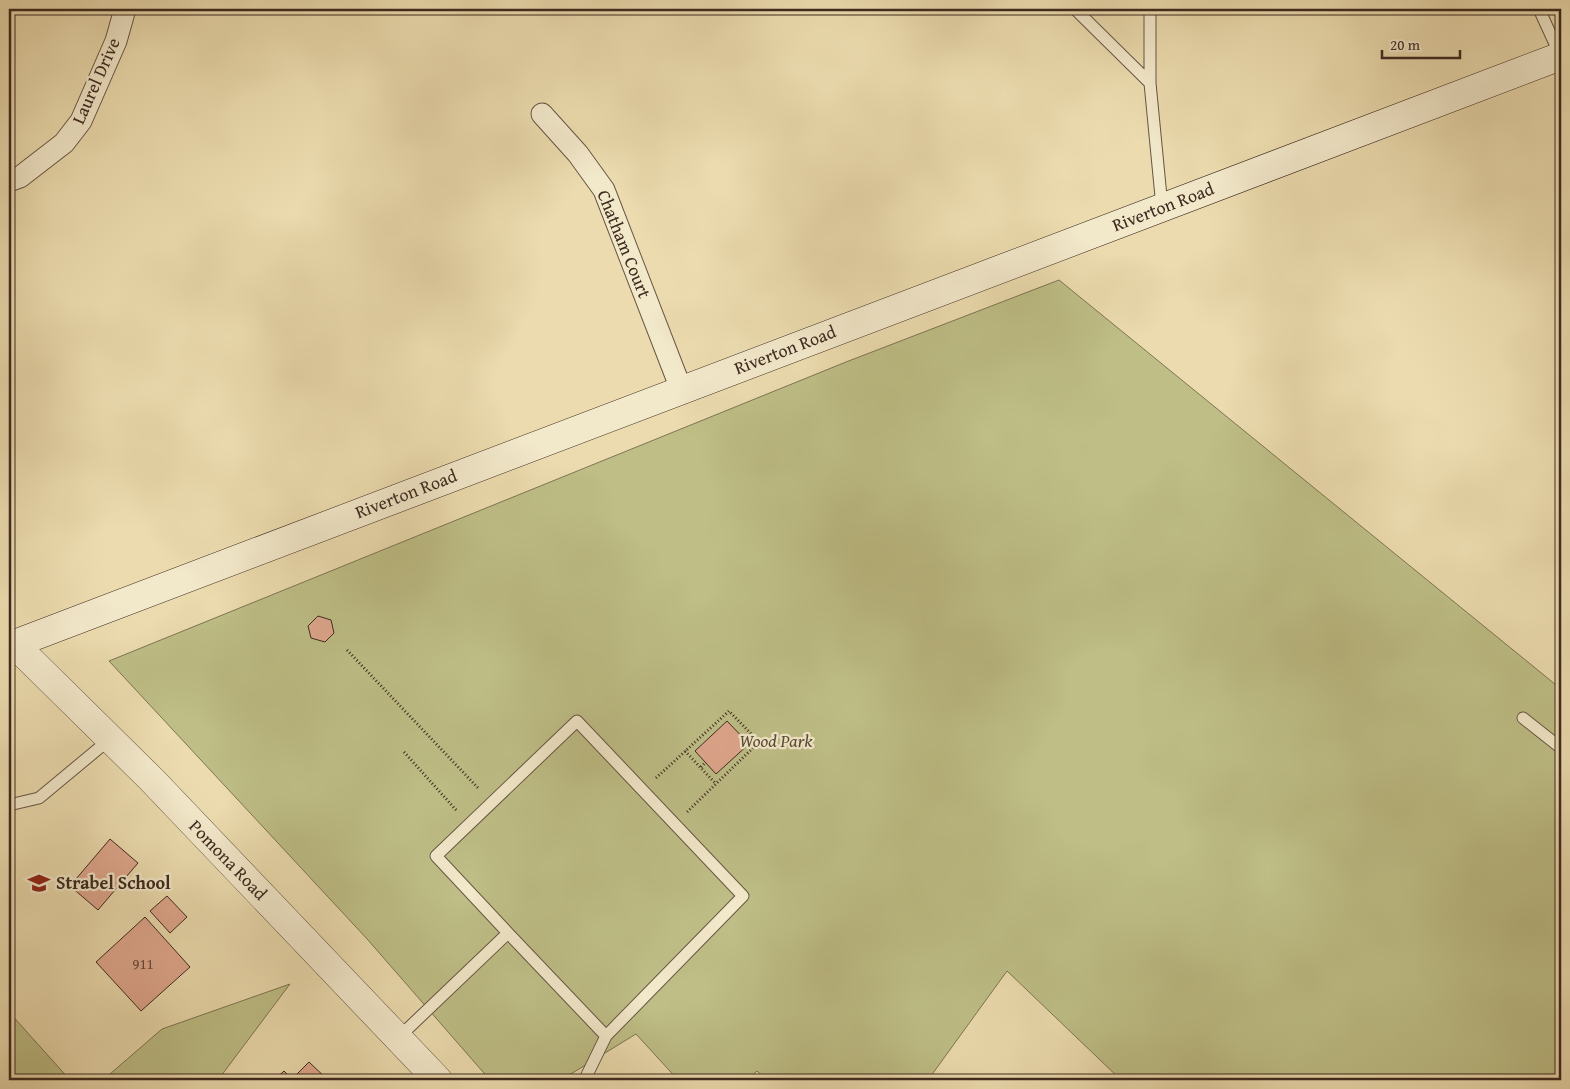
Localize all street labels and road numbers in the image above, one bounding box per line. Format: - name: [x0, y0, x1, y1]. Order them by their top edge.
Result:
- street label: Laurel Drive: [64, 33, 127, 128]
- street label: Riverton Road: [1108, 175, 1218, 238]
- street label: Chatham Court: [590, 186, 659, 303]
- street label: Riverton Road: [730, 318, 840, 381]
- street label: Riverton Road: [351, 462, 461, 525]
- street label: Pomona Road: [183, 813, 274, 906]

